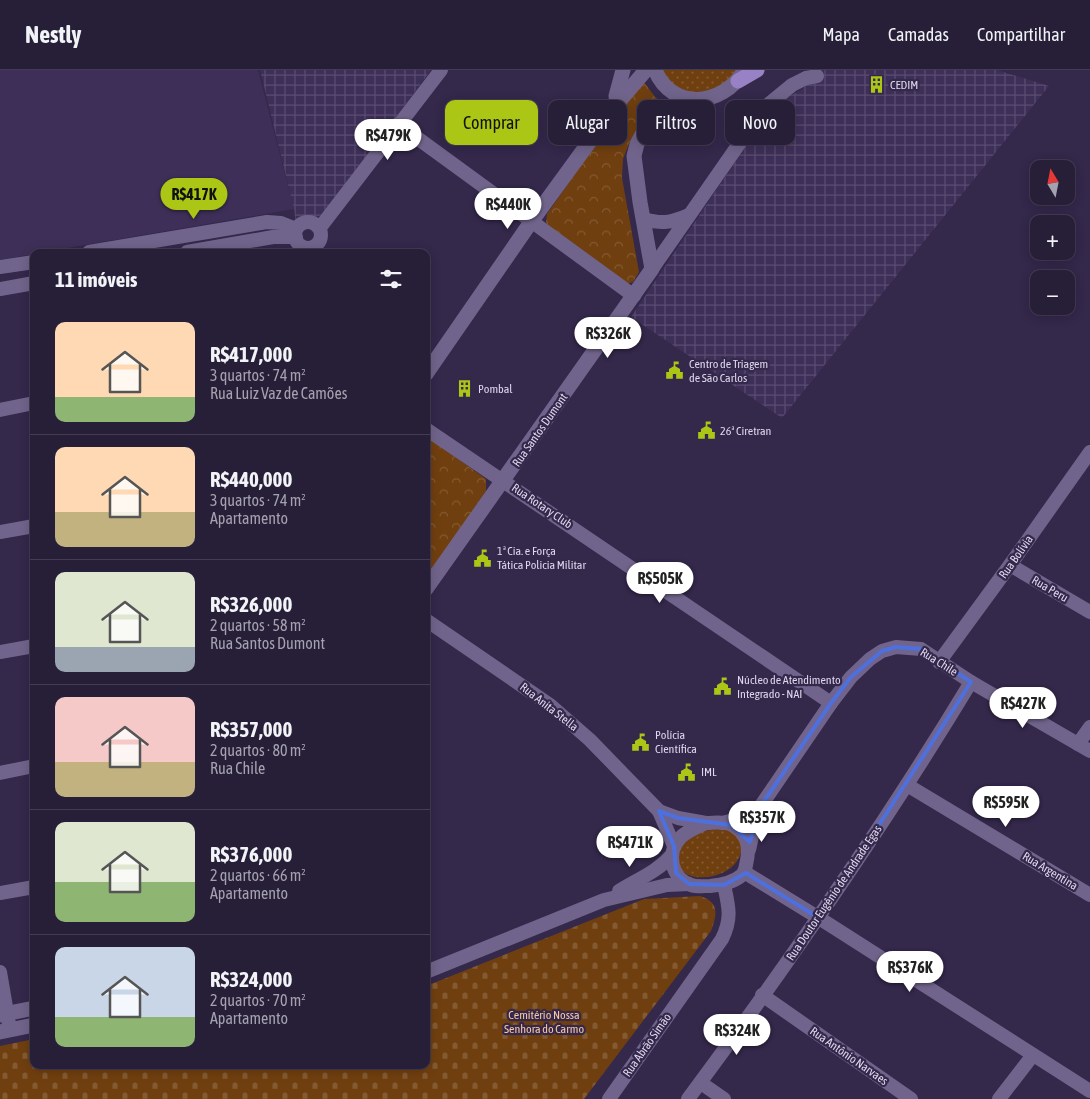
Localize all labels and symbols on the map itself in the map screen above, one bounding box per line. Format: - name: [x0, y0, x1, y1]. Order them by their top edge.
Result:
- building icon: CEDIM: [866, 75, 886, 95]
- place label: CEDIM: [890, 78, 918, 92]
- pin: R$479K: [347, 118, 429, 161]
- north arrow: [1030, 160, 1075, 205]
- pin: R$417K: [153, 178, 235, 220]
- pin: R$440K: [467, 188, 549, 230]
- pin: R$326K: [567, 316, 649, 359]
- place label: Centro de Triagem de São Carlos: [689, 357, 768, 385]
- public building icon: Centro de Triagem de São Carlos: [665, 361, 685, 381]
- building icon: Pombal: [454, 379, 474, 399]
- place label: Pombal: [478, 382, 513, 396]
- street label: Rua Santos Dumont: [509, 390, 571, 469]
- public building icon: 26ª Ciretran: [696, 421, 716, 441]
- place label: 26ª Ciretran: [720, 424, 771, 438]
- street label: Rua Rotary Club: [509, 481, 575, 532]
- street label: Rua Bolívia: [996, 533, 1036, 581]
- place label: 1ª Cia. e Força Tática Policia Militar: [497, 544, 586, 572]
- public building icon: 1ª Cia. e Força Tática Policia Militar: [473, 548, 493, 568]
- pin: R$505K: [619, 562, 701, 604]
- street label: Rua Peru: [1029, 573, 1071, 605]
- street label: Rua Chile: [918, 645, 960, 679]
- place label: Núcleo de Atendimento Integrado - NAI: [737, 673, 841, 701]
- public building icon: Núcleo de Atendimento Integrado - NAI: [713, 677, 733, 697]
- street label: Rua Anita Stella: [517, 680, 581, 734]
- pin: R$427K: [982, 686, 1064, 729]
- place label: Polícia Científica: [655, 728, 697, 756]
- public building icon: Polícia Científica: [631, 732, 651, 752]
- public building icon: IML: [677, 762, 697, 782]
- place label: IML: [701, 765, 717, 779]
- pin: R$595K: [965, 786, 1047, 828]
- pin: R$357K: [721, 800, 803, 843]
- street label: Rua Doutor Eugênio de Andrade Egas: [783, 823, 885, 963]
- pin: R$471K: [589, 826, 671, 868]
- street label: Rua Argentina: [1020, 849, 1080, 893]
- pin: R$376K: [869, 950, 951, 993]
- park label: Cemitério Nossa Senhora do Carmo: [504, 1008, 584, 1036]
- street label: Rua Abrão Simão: [620, 1010, 674, 1079]
- pin: R$324K: [696, 1014, 778, 1056]
- street label: Rua Antônio Narvaes: [807, 1024, 891, 1088]

